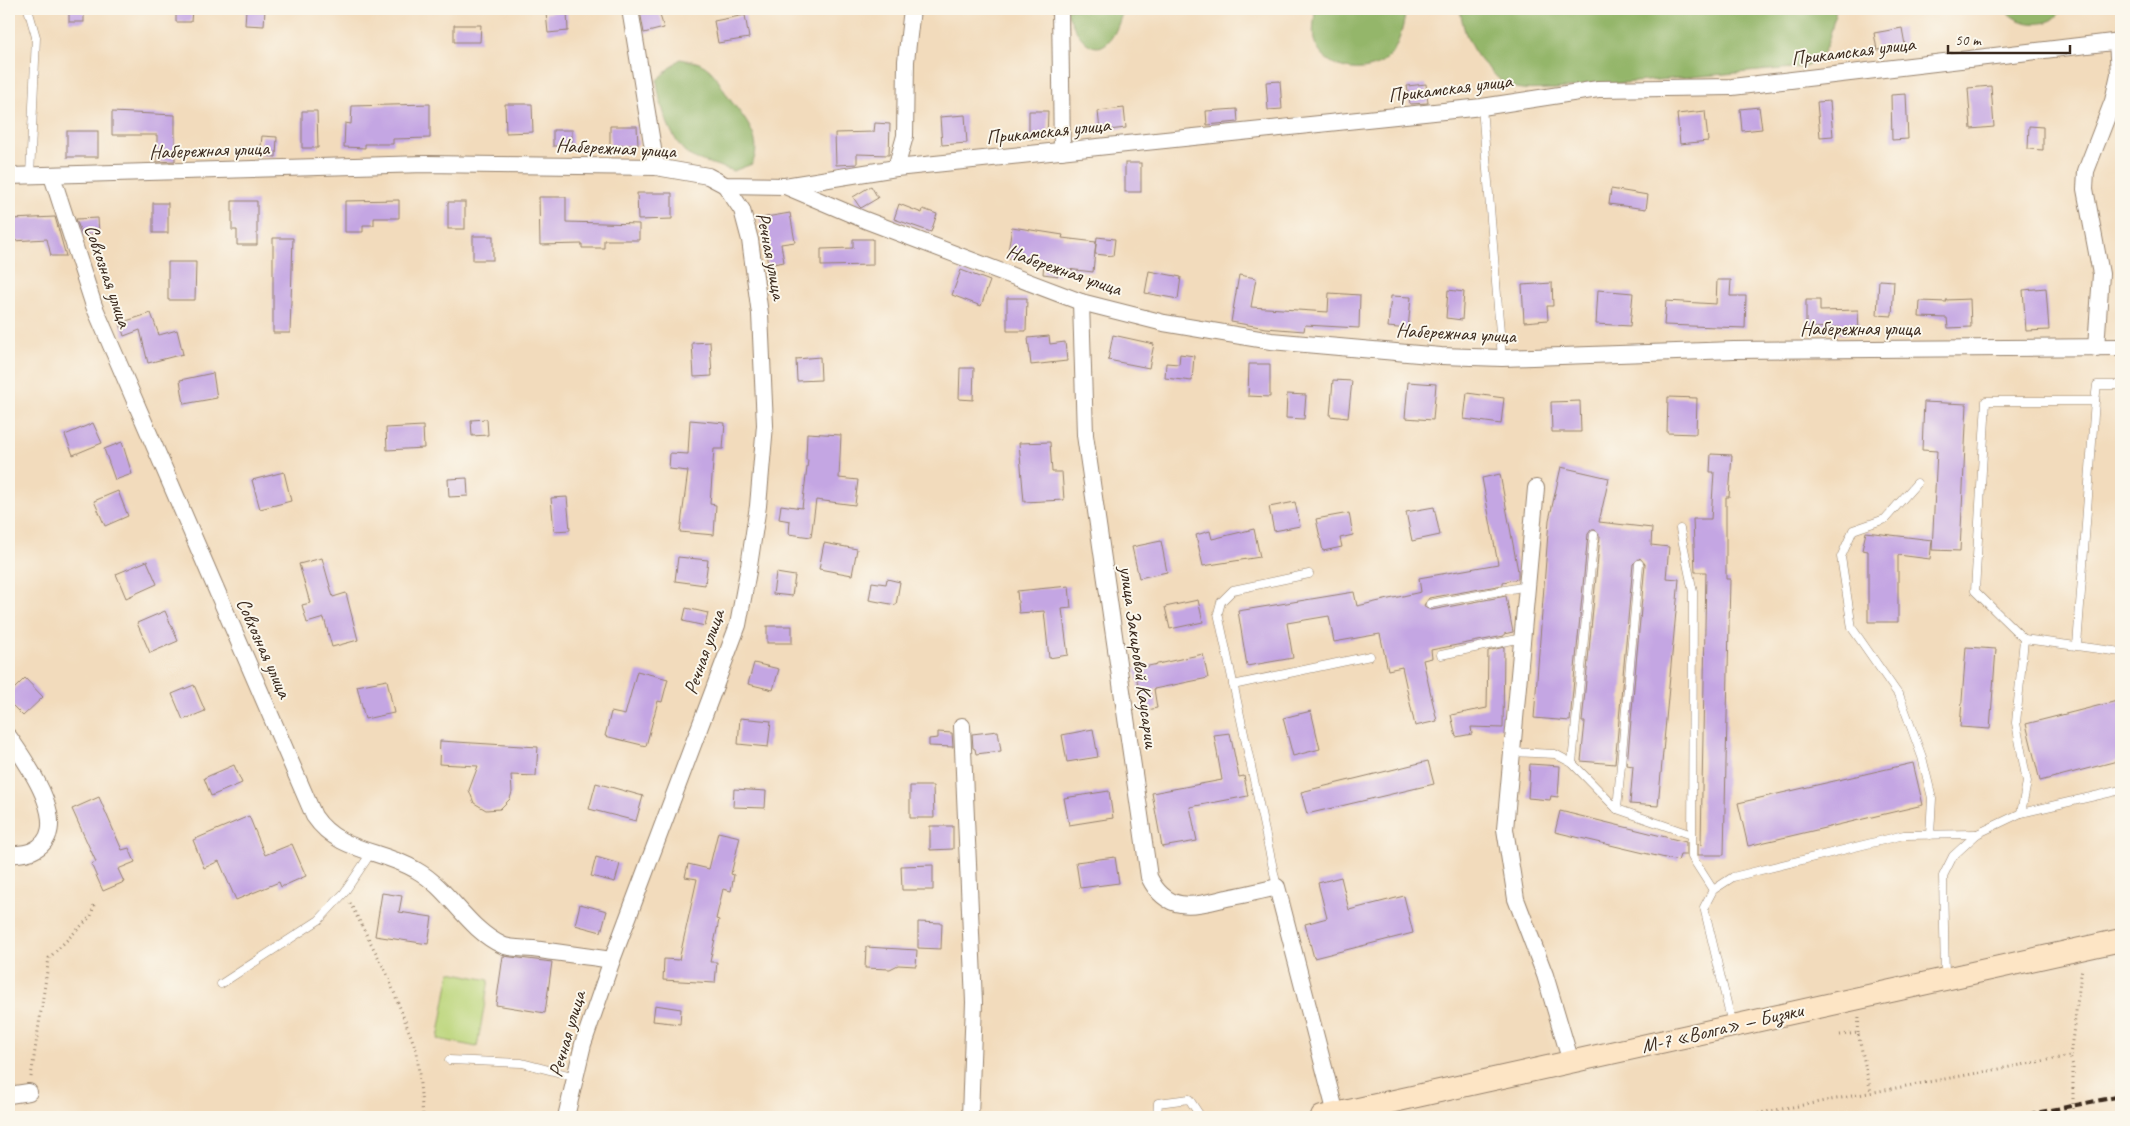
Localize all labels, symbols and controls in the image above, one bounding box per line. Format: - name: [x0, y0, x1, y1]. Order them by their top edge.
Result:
- scale bar: [1948, 22, 2070, 54]
- street label: Прикамская улица: [1790, 31, 1918, 71]
- text: 50 m: [1955, 31, 1982, 50]
- street label: Прикамская улица: [1387, 68, 1515, 108]
- street label: Прикамская улица: [985, 112, 1113, 150]
- street label: Набережная улица: [555, 132, 679, 164]
- street label: Набережная улица: [149, 135, 271, 165]
- street label: Речная улица: [750, 210, 792, 303]
- street label: Совхозная улица: [79, 221, 138, 332]
- street label: Набережная улица: [1003, 239, 1127, 302]
- street label: Набережная улица: [1800, 316, 1922, 341]
- street label: Набережная улица: [1395, 317, 1519, 349]
- street label: улица Закировой Каусарии: [1114, 563, 1164, 751]
- street label: Совхозная улица: [231, 594, 298, 703]
- street label: Речная улица: [678, 605, 731, 698]
- street label: Речная улица: [543, 986, 592, 1080]
- street label: М-7 «Волга» — Бизяки: [1639, 997, 1807, 1060]

